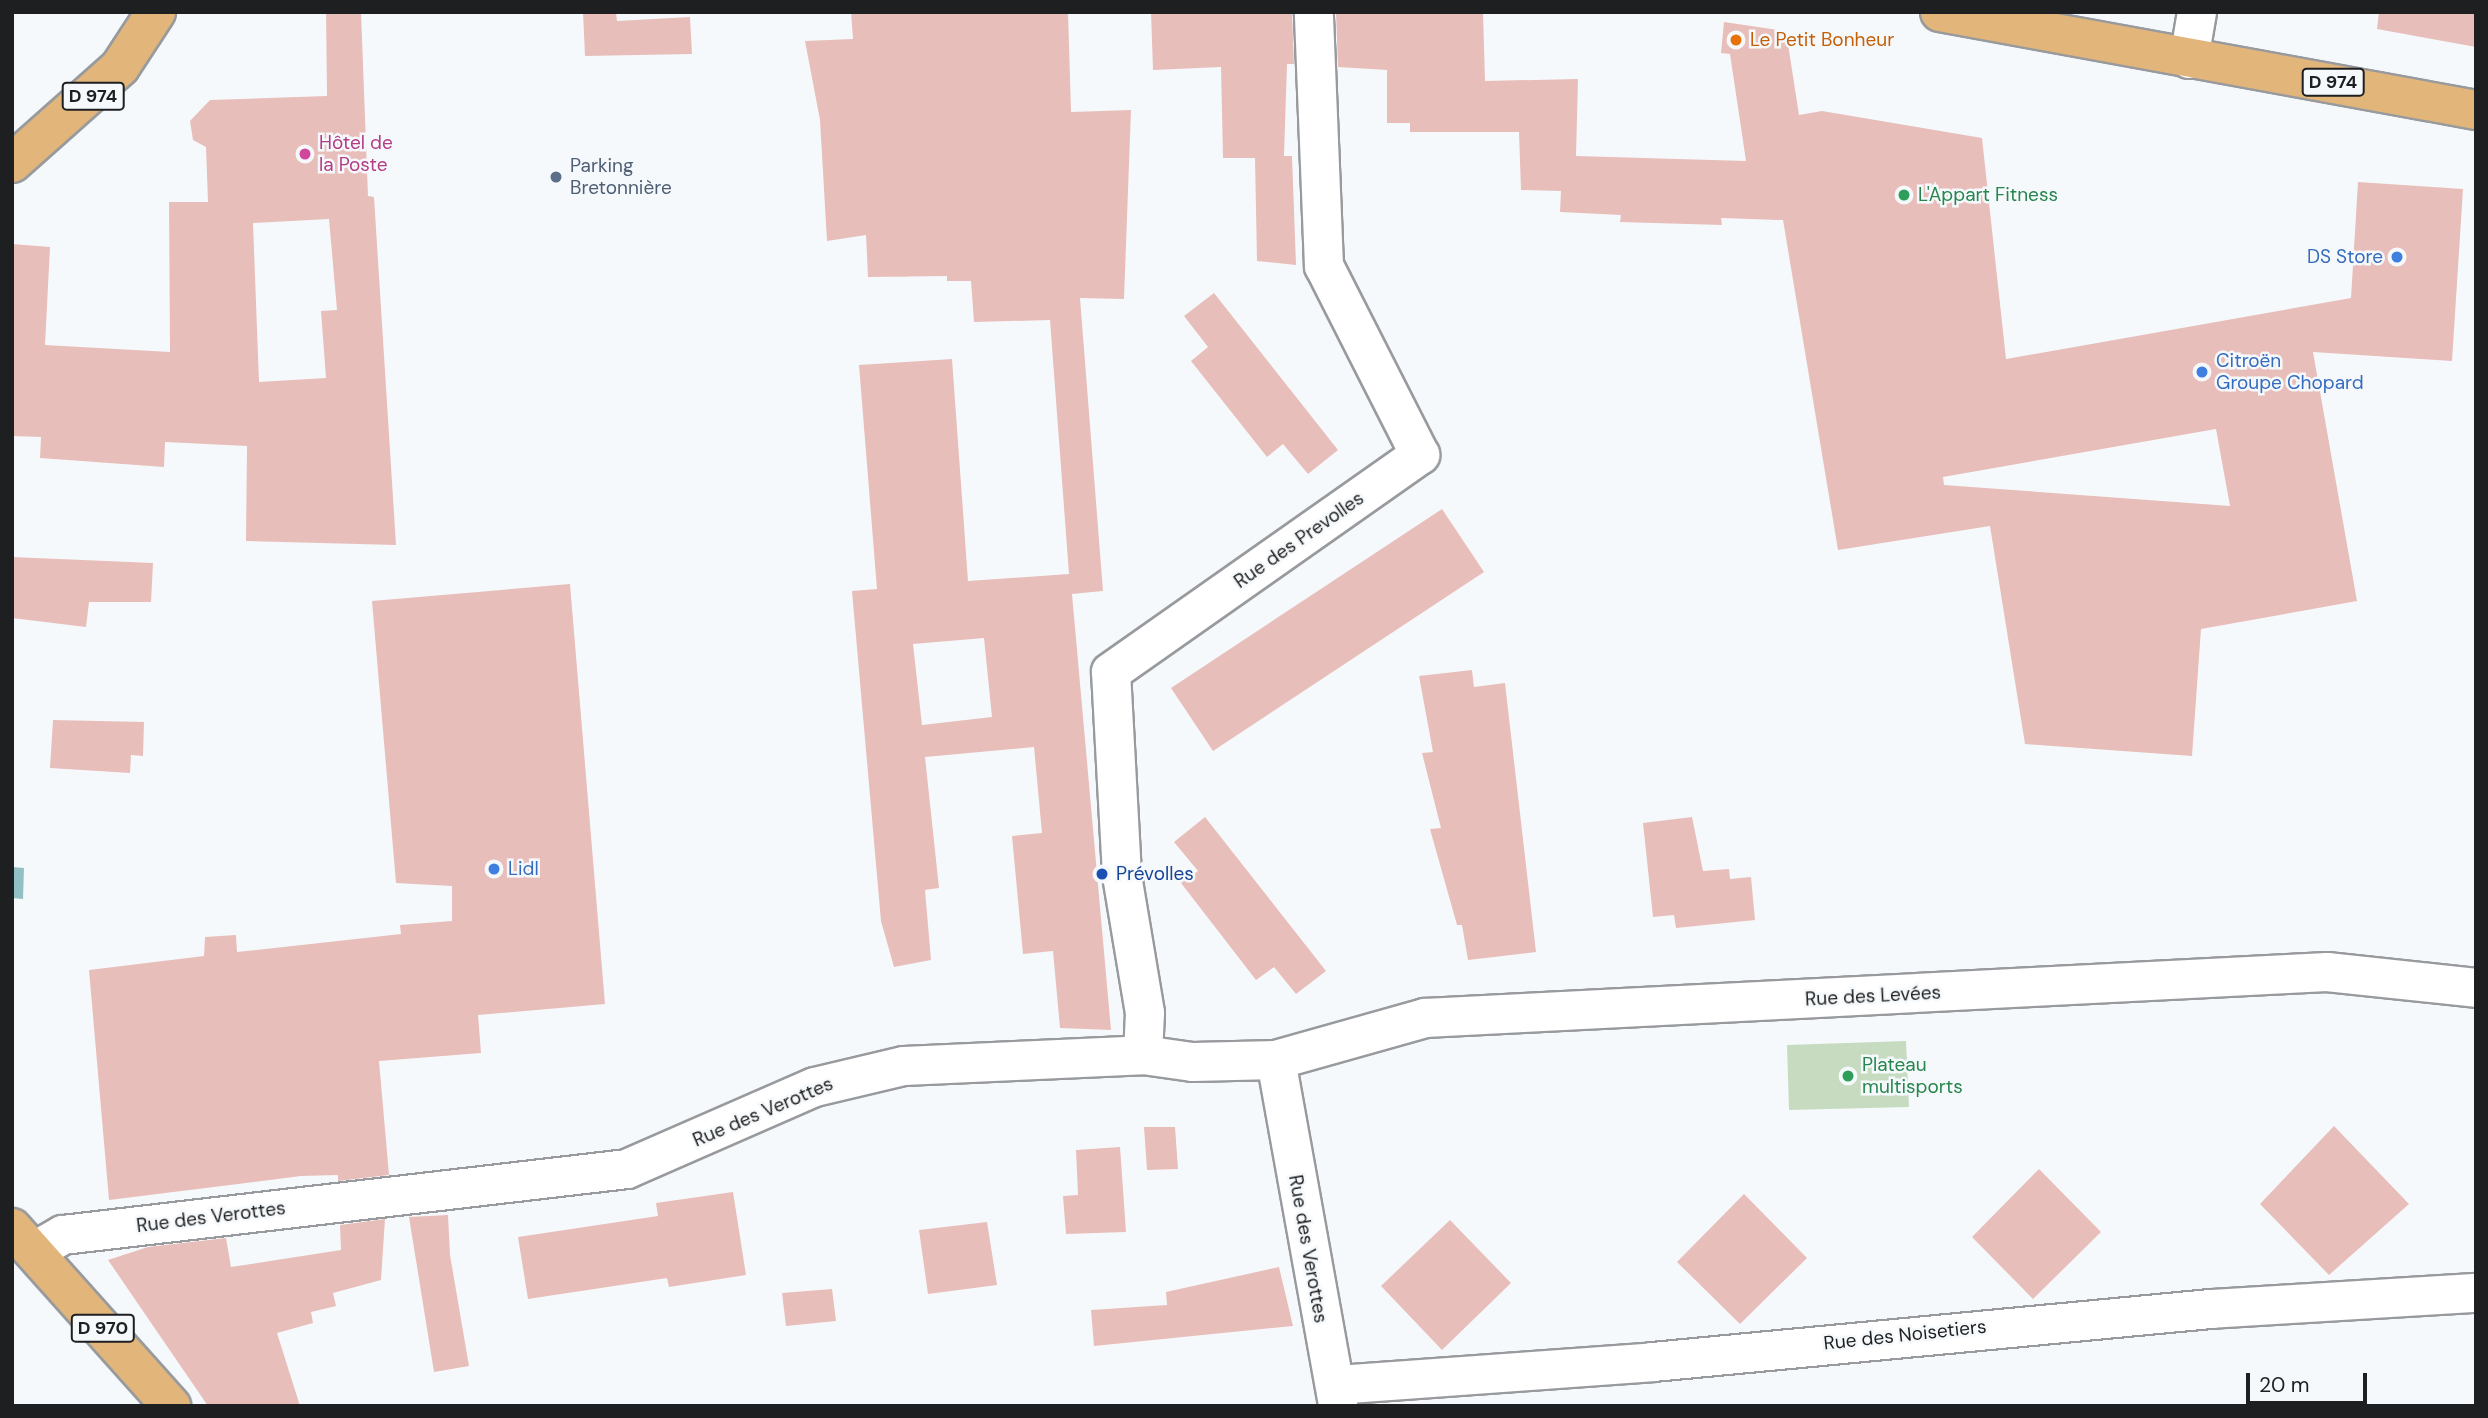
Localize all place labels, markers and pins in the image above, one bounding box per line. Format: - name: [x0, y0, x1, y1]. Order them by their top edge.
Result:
- place label: Le Petit Bonheur: [1750, 29, 1894, 51]
- marker: Le Petit Bonheur: [1728, 32, 1744, 48]
- place label: Hôtel de la Poste: [319, 132, 393, 176]
- marker: Hôtel de la Poste: [297, 146, 313, 162]
- place label: Parking Bretonnière: [570, 155, 672, 199]
- marker: Parking Bretonnière: [548, 169, 564, 185]
- place label: L'Appart Fitness: [1918, 184, 2058, 206]
- marker: L'Appart Fitness: [1896, 187, 1912, 203]
- place label: DS Store: [2307, 246, 2383, 268]
- marker: DS Store: [2389, 249, 2405, 265]
- place label: Citroën Groupe Chopard: [2216, 350, 2364, 394]
- marker: Citroën Groupe Chopard: [2194, 364, 2210, 380]
- place label: Lidl: [508, 858, 539, 880]
- marker: Lidl: [486, 861, 502, 877]
- place label: Prévolles: [1116, 863, 1194, 885]
- marker: Prévolles: [1094, 866, 1110, 882]
- place label: Plateau multisports: [1862, 1054, 1963, 1098]
- marker: Plateau multisports: [1840, 1068, 1856, 1084]

